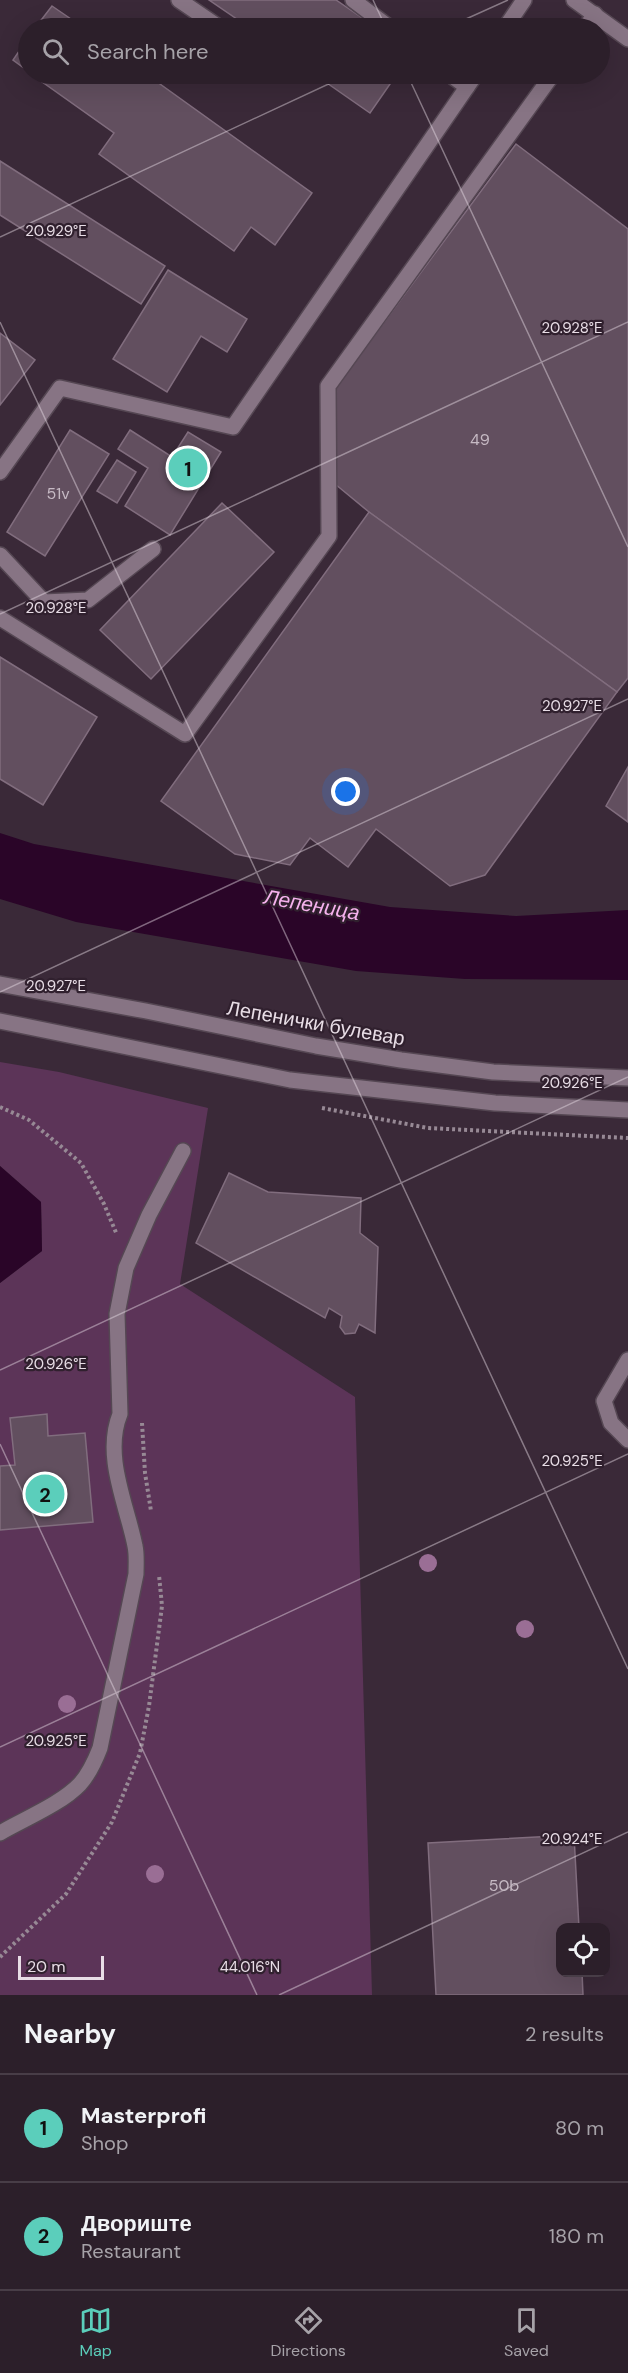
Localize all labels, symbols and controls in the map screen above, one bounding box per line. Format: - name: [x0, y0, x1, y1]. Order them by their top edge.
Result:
- search box: [18, 18, 610, 84]
- icon: search: [39, 35, 72, 68]
- text: Search here: [87, 37, 208, 66]
- text: 20.929°E: [25, 221, 87, 241]
- text: 20.928°E: [542, 318, 602, 338]
- house number: 49: [470, 429, 490, 450]
- pin: 1: [168, 446, 207, 490]
- house number: 51v: [46, 483, 70, 504]
- text: 20.928°E: [26, 598, 86, 618]
- text: 20.927°E: [542, 696, 602, 716]
- your location: [331, 777, 360, 806]
- water label: Лепеница: [260, 882, 362, 927]
- text: 20.927°E: [26, 976, 86, 996]
- street label: Лепенички булевар: [225, 995, 407, 1051]
- text: 20.926°E: [541, 1073, 603, 1093]
- text: 20.926°E: [25, 1354, 87, 1374]
- text: 20.925°E: [541, 1451, 603, 1471]
- pin: 2: [26, 1472, 64, 1516]
- text: 20.925°E: [25, 1731, 87, 1751]
- text: 20.924°E: [542, 1829, 602, 1849]
- house number: 50b: [489, 1875, 519, 1896]
- map controls: [556, 1923, 610, 1977]
- button: locate: [556, 1923, 610, 1977]
- scale bar: [18, 1953, 104, 1980]
- text: 20 m: [27, 1956, 66, 1977]
- text: 44.016°N: [220, 1957, 280, 1977]
- text: Nearby: [24, 2017, 116, 2051]
- text: 2 results: [525, 2021, 604, 2047]
- text: Masterprofi: [81, 2101, 206, 2130]
- text: 1: [40, 2115, 47, 2141]
- text: 80 m: [555, 2115, 604, 2141]
- text: Shop: [81, 2130, 128, 2156]
- text: Двориште: [81, 2209, 192, 2238]
- text: 2: [38, 2223, 49, 2249]
- text: 180 m: [549, 2223, 604, 2249]
- text: Restaurant: [81, 2238, 181, 2264]
- tab: Map: [79, 2304, 112, 2361]
- tab: Directions: [270, 2304, 346, 2361]
- tab: Saved: [504, 2304, 549, 2361]

